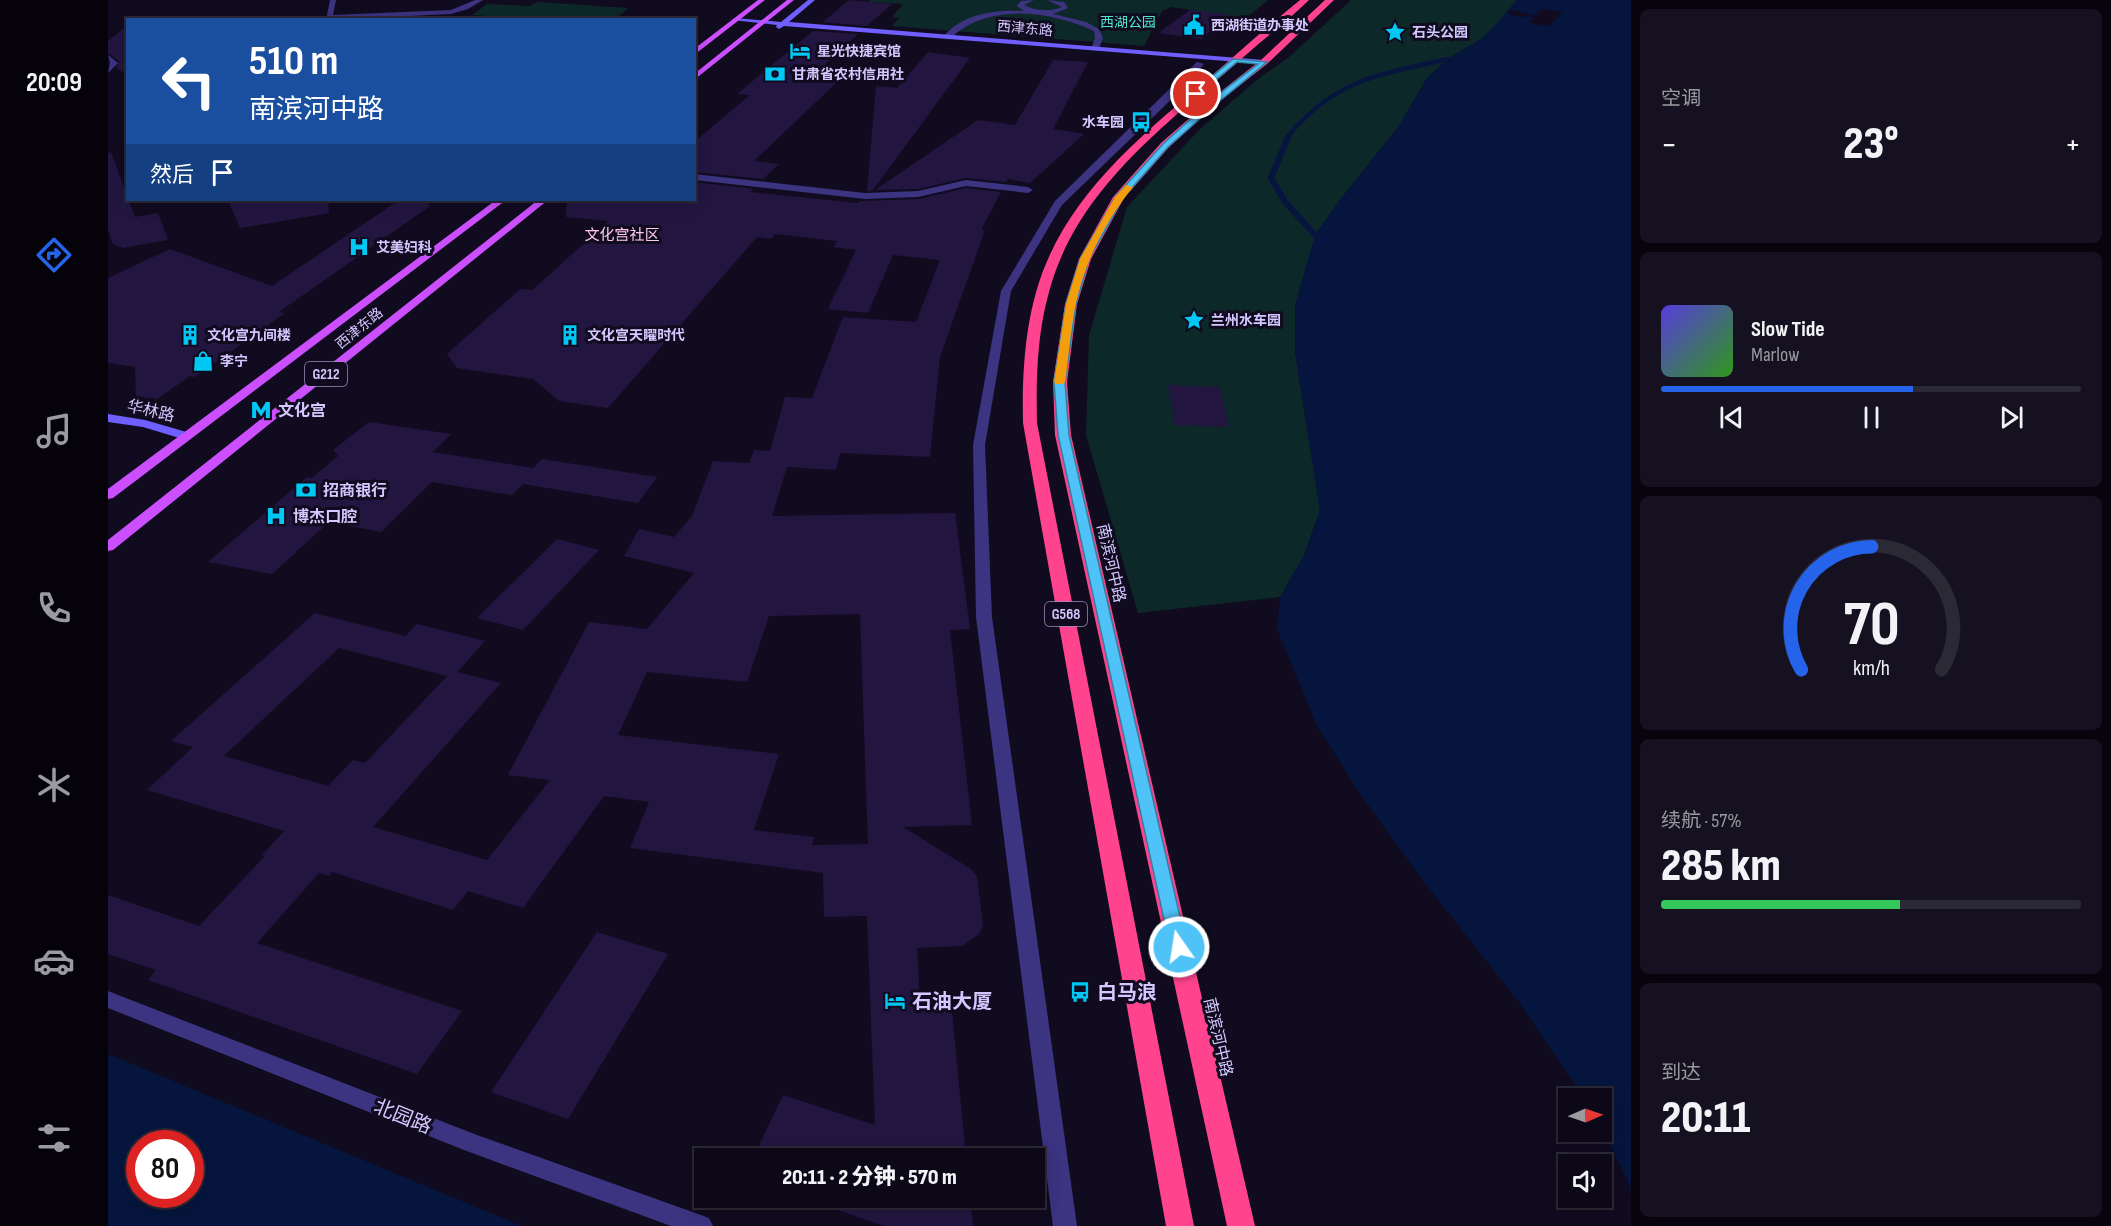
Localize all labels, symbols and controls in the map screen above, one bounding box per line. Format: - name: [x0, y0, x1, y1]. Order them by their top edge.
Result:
- public building icon: 西湖街道办事处: [1182, 13, 1206, 37]
- park label: 西湖公园: [1100, 14, 1156, 31]
- place label: 西湖街道办事处: [1211, 17, 1309, 34]
- street label: 西津东路: [996, 18, 1054, 39]
- place icon: 石头公园: [1383, 20, 1407, 44]
- place label: 石头公园: [1412, 24, 1468, 41]
- text: 510 m: [249, 36, 338, 87]
- hotel icon: 星光快捷宾馆: [788, 39, 812, 63]
- icon: left: [150, 42, 228, 120]
- place label: 星光快捷宾馆: [817, 43, 901, 60]
- bank icon: 甘肃省农村信用社: [763, 62, 787, 86]
- place label: 甘肃省农村信用社: [792, 66, 904, 83]
- text: 20:09: [26, 67, 82, 99]
- pin: [1170, 68, 1221, 119]
- icon: arrive: [1179, 77, 1212, 110]
- text: 空调: [1661, 87, 1701, 111]
- text: 南滨河中路: [249, 94, 384, 126]
- bus stop icon: 水车园: [1129, 110, 1153, 134]
- place label: 水车园: [1082, 114, 1124, 131]
- text: 23°: [1843, 117, 1899, 172]
- text: −: [1661, 125, 1677, 165]
- text: +: [2065, 125, 2081, 165]
- icon: arrive: [206, 156, 239, 189]
- text: 然后: [150, 162, 194, 189]
- district label: 文化宫社区: [584, 226, 660, 245]
- icon: directions: [33, 234, 75, 276]
- hospital icon: 艾美妇科: [347, 235, 371, 259]
- place label: 艾美妇科: [376, 239, 432, 256]
- street label: 西津东路: [332, 304, 386, 353]
- place icon: 兰州水车园: [1182, 308, 1206, 332]
- place label: 兰州水车园: [1211, 312, 1281, 329]
- text: Slow Tide: [1751, 316, 1825, 343]
- building icon: 文化宫九间楼: [178, 323, 202, 347]
- building icon: 文化宫天矅时代: [558, 323, 582, 347]
- place label: 文化宫九间楼: [207, 327, 291, 344]
- place label: 文化宫天矅时代: [587, 327, 685, 344]
- text: Marlow: [1751, 343, 1799, 367]
- shop icon: 李宁: [191, 349, 215, 373]
- place label: 李宁: [220, 353, 248, 370]
- road number: G212: [305, 362, 347, 386]
- street label: 华林路: [125, 397, 176, 426]
- metro station icon: 文化宫: [249, 398, 273, 422]
- place label: 文化宫: [278, 401, 326, 421]
- icon: previous: [1715, 401, 1748, 434]
- icon: pause: [1855, 401, 1888, 434]
- icon: next: [1995, 401, 2028, 434]
- icon: music: [33, 410, 75, 452]
- bank icon: 招商银行: [294, 478, 318, 502]
- place label: 招商银行: [323, 482, 387, 501]
- hospital icon: 博杰口腔: [264, 504, 288, 528]
- place label: 博杰口腔: [293, 507, 357, 527]
- street label: 南滨河中路: [1092, 522, 1129, 604]
- icon: phone: [33, 587, 75, 629]
- text: 70: [1843, 588, 1899, 663]
- road number: G568: [1045, 602, 1087, 626]
- text: km/h: [1852, 656, 1890, 681]
- icon: climate: [33, 764, 75, 806]
- text: 续航 · 57%: [1661, 809, 1742, 833]
- text: 285 km: [1661, 839, 1781, 894]
- position arrow: [1147, 915, 1211, 979]
- icon: car: [33, 940, 75, 982]
- bus stop icon: 白马浪: [1068, 980, 1092, 1004]
- place label: 白马浪: [1097, 981, 1157, 1005]
- hotel icon: 石油大厦: [883, 989, 907, 1013]
- place label: 石油大厦: [912, 990, 992, 1014]
- street label: 南滨河中路: [1199, 996, 1236, 1078]
- text: 到达: [1661, 1061, 1701, 1085]
- north arrow: [1558, 1088, 1612, 1142]
- map controls: [1558, 1088, 1612, 1208]
- text: 20:11: [1661, 1091, 1750, 1146]
- street label: 北园路: [370, 1095, 435, 1139]
- icon: filters: [33, 1117, 75, 1159]
- speed limit sign: 80: [126, 1130, 204, 1208]
- button: sound: [1558, 1154, 1612, 1208]
- text: 20:11 · 2 分钟 · 570 m: [782, 1164, 957, 1191]

